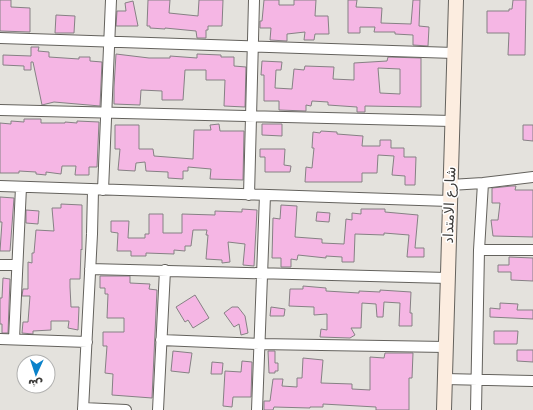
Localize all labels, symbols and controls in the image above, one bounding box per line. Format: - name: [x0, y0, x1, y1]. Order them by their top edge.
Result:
- street label: شارع الامتداد: [440, 166, 459, 244]
- north arrow: [16, 354, 56, 394]
- text: ش: [28, 377, 43, 390]

